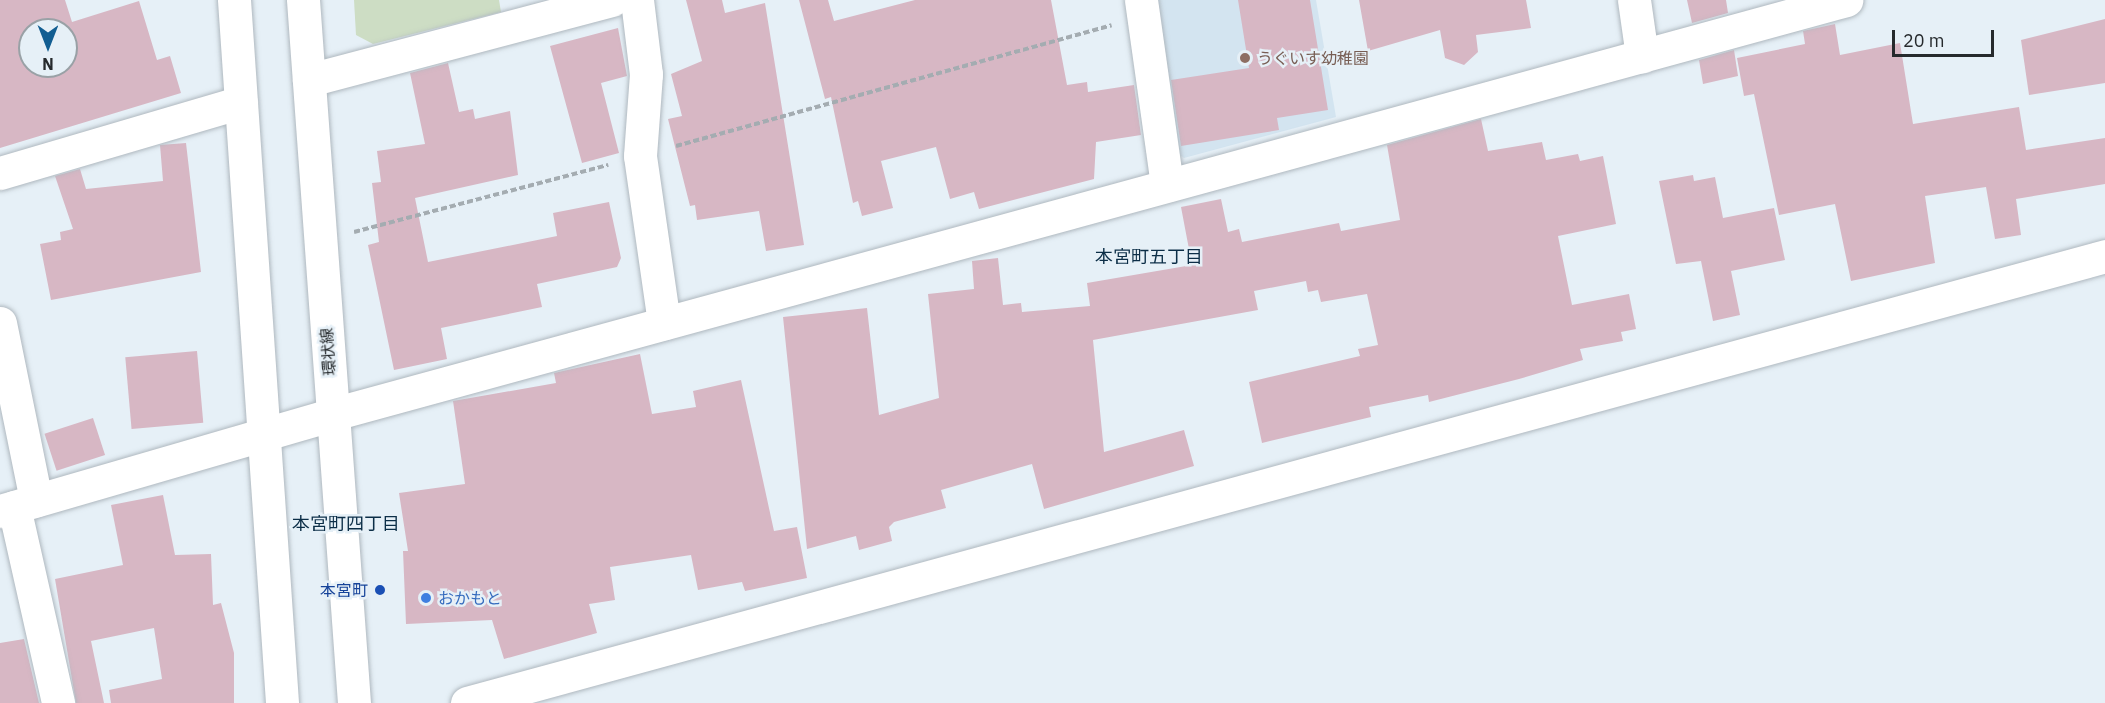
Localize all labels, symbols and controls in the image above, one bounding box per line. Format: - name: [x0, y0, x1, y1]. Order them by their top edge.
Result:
- north arrow: [18, 18, 78, 78]
- scale bar: [1895, 18, 1997, 56]
- text: 20 m: [1903, 29, 1945, 52]
- place label: うぐいす幼稚園: [1257, 48, 1369, 68]
- marker: うぐいす幼稚園: [1238, 51, 1252, 65]
- text: N: [42, 54, 54, 74]
- district label: 本宮町五丁目: [1095, 246, 1203, 268]
- street label: 環状線: [317, 327, 339, 377]
- district label: 本宮町四丁目: [292, 513, 400, 535]
- place label: 本宮町: [320, 580, 368, 600]
- marker: 本宮町: [373, 583, 387, 597]
- place label: おかもと: [438, 588, 502, 608]
- marker: おかもと: [419, 591, 433, 605]

